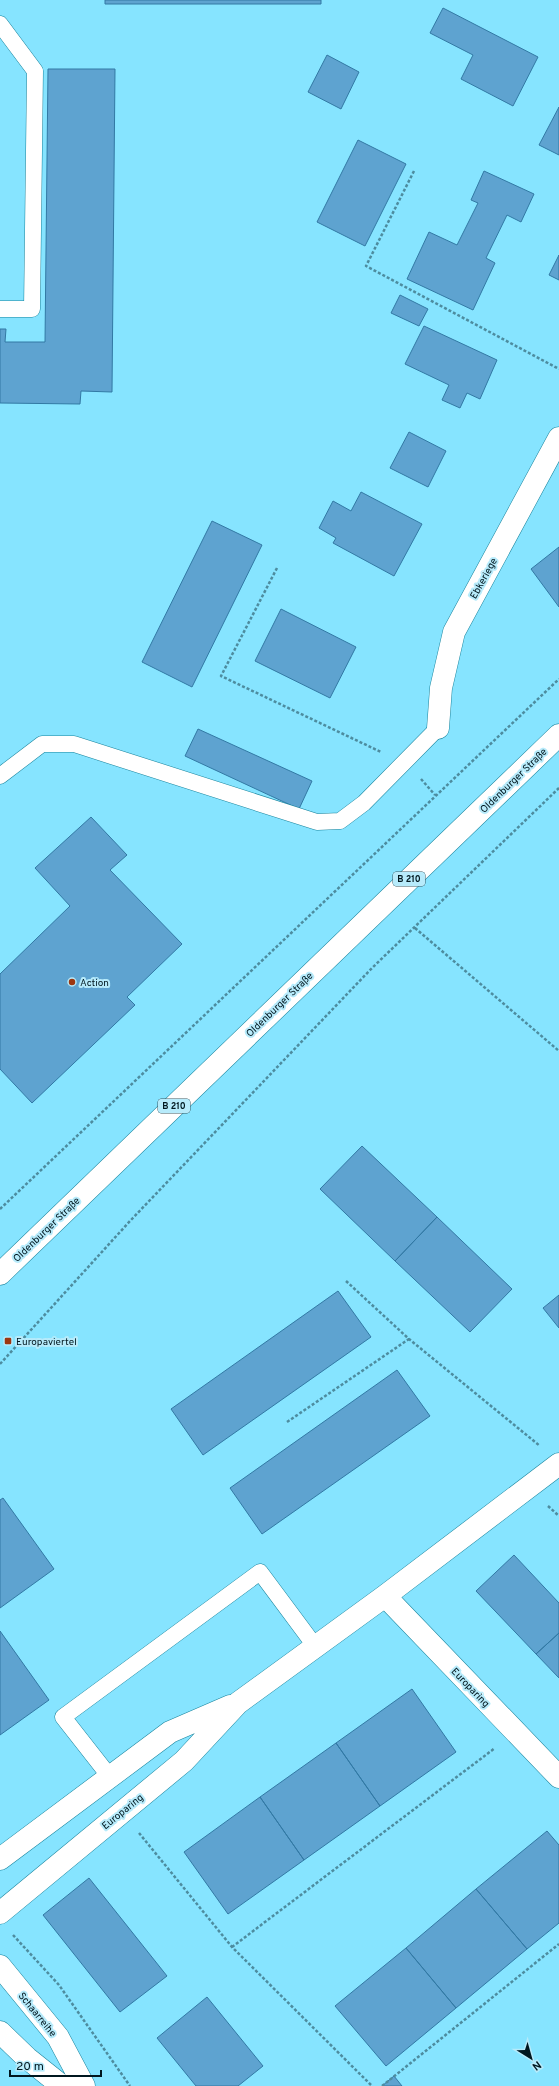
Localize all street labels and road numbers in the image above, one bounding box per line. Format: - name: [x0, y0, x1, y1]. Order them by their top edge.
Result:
- street label: Ebkeriege: [468, 556, 501, 602]
- street label: Oldenburger Straße: [478, 746, 550, 816]
- road number: B 210: [393, 872, 425, 886]
- street label: Oldenburger Straße: [244, 970, 316, 1040]
- road number: B 210: [158, 1099, 190, 1113]
- street label: Oldenburger Straße: [11, 1195, 83, 1265]
- street label: Europaring: [448, 1666, 492, 1710]
- street label: Europaring: [99, 1791, 146, 1833]
- street label: Schaarreihe: [15, 1990, 59, 2040]

